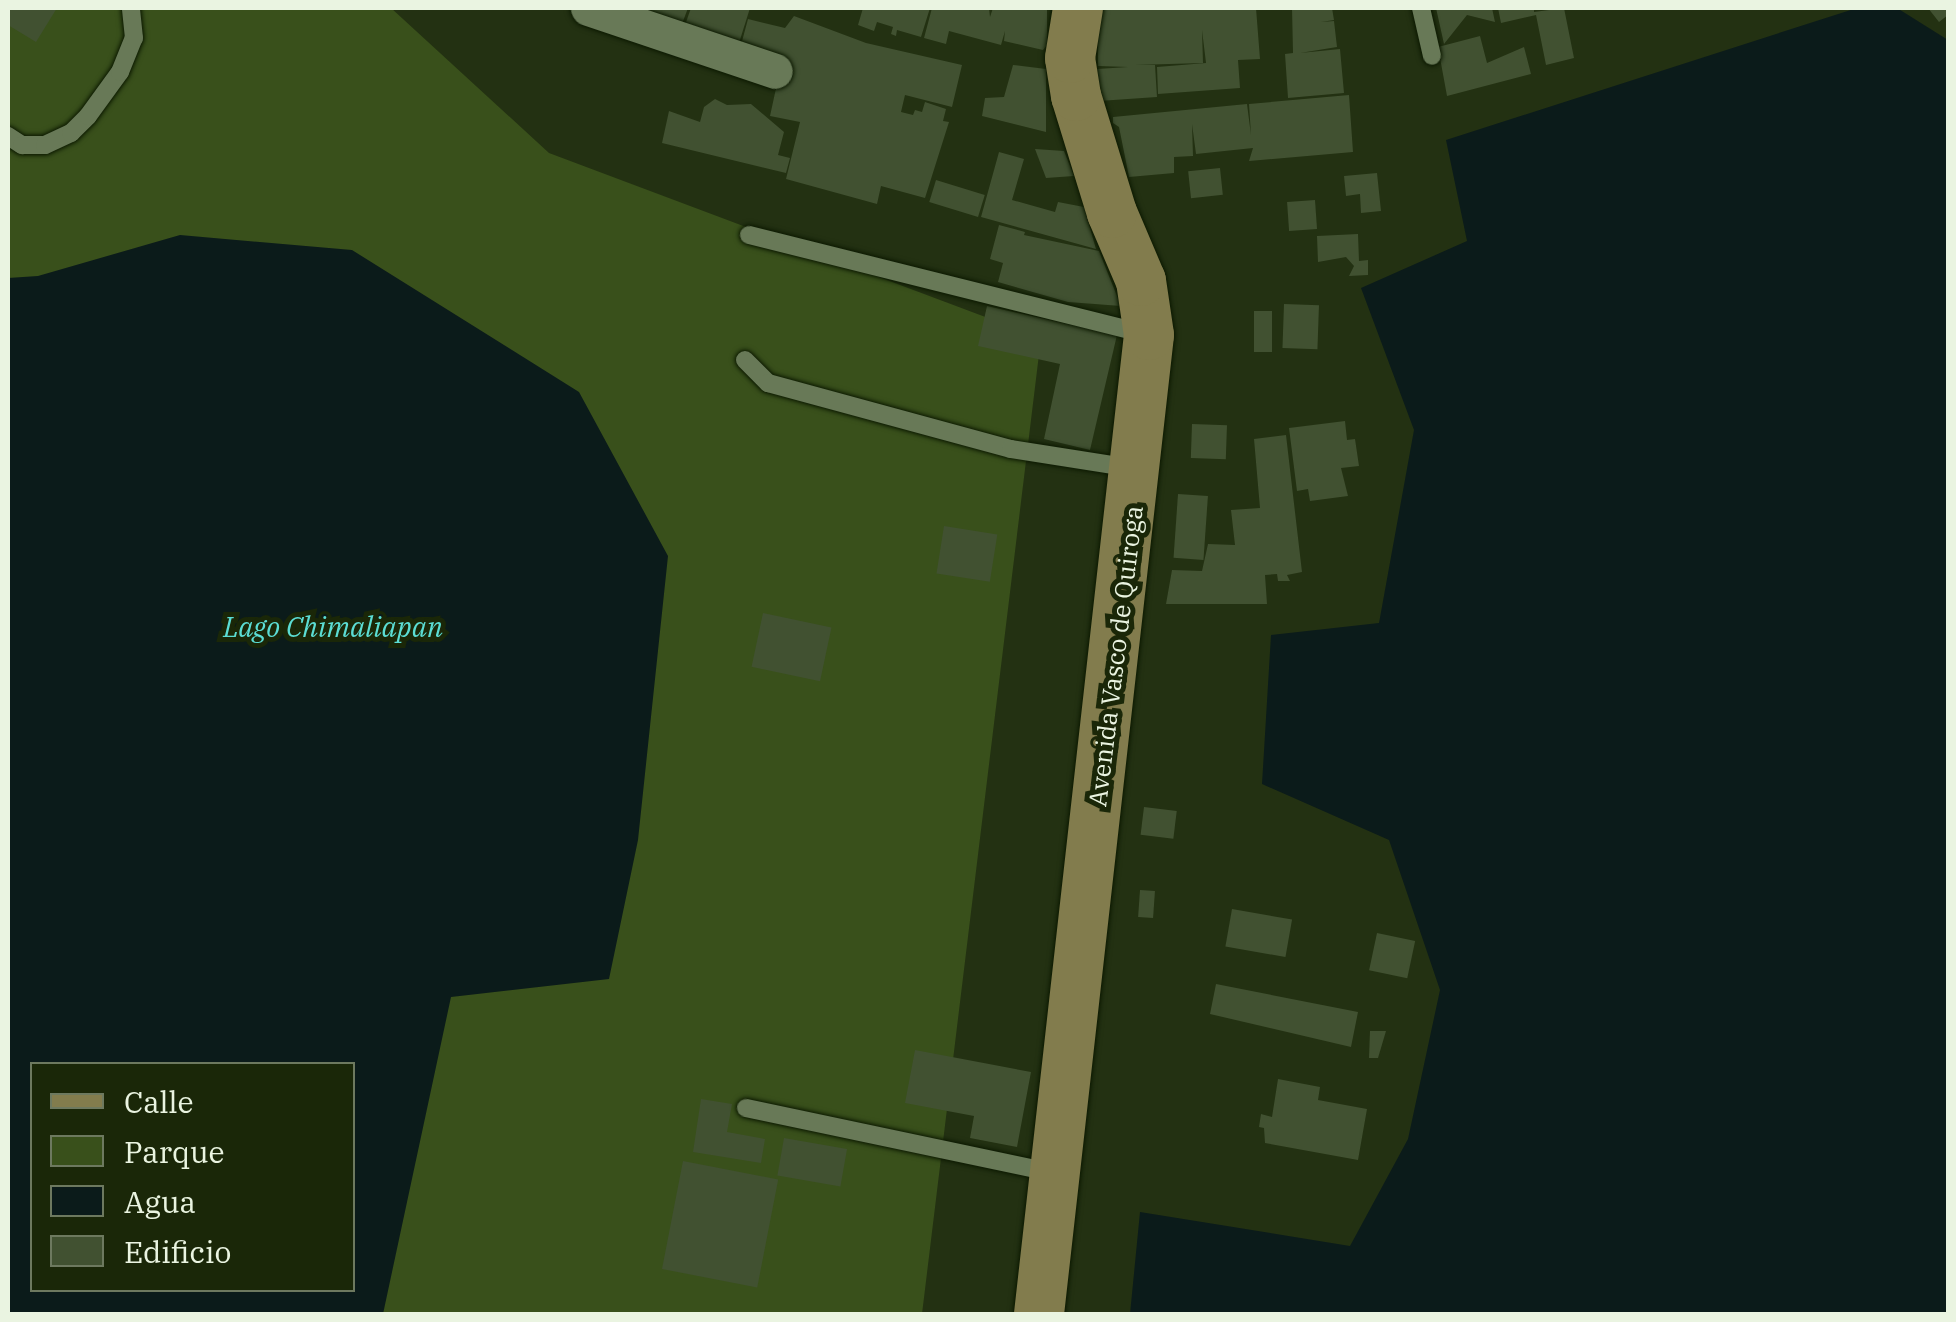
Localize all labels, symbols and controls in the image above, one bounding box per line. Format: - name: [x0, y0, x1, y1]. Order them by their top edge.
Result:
- street label: Avenida Vasco de Quiroga: [1083, 504, 1149, 808]
- water label: Lago Chimaliapan: [223, 610, 443, 644]
- legend: [30, 1062, 355, 1292]
- text: Calle: [124, 1082, 194, 1121]
- text: Parque: [124, 1132, 225, 1171]
- text: Agua: [124, 1182, 196, 1221]
- text: Edificio: [124, 1232, 231, 1271]

